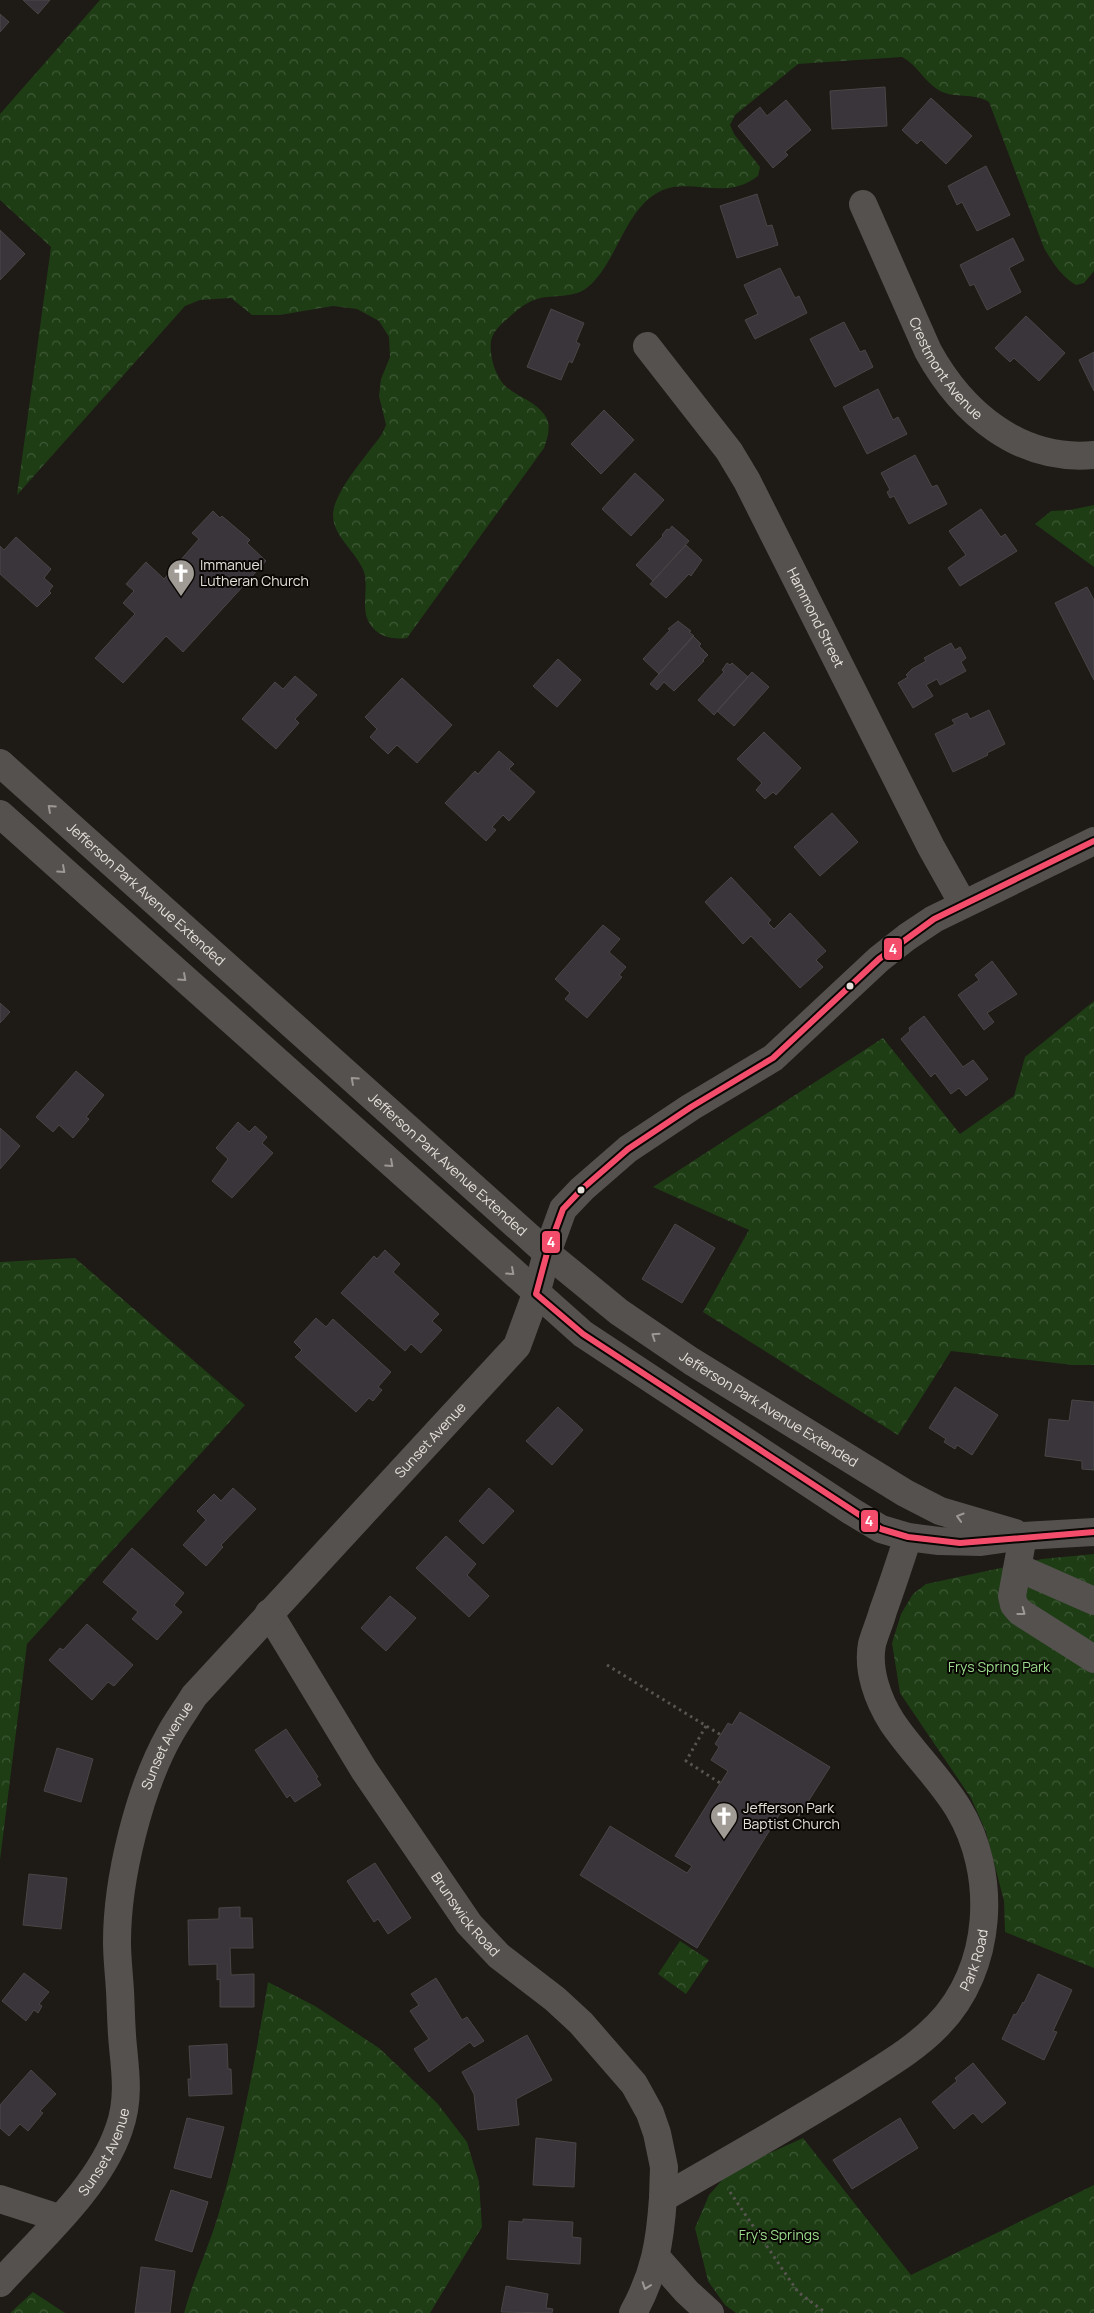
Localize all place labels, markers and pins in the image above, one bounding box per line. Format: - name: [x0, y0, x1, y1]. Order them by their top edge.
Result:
- place label: Immanuel Lutheran Church: [200, 555, 309, 590]
- church icon: Immanuel Lutheran Church: [166, 558, 196, 597]
- unlabelled marker: [845, 981, 855, 991]
- unlabelled marker: [576, 1185, 586, 1195]
- place label: Jefferson Park Baptist Church: [743, 1798, 840, 1833]
- church icon: Jefferson Park Baptist Church: [709, 1801, 739, 1840]

